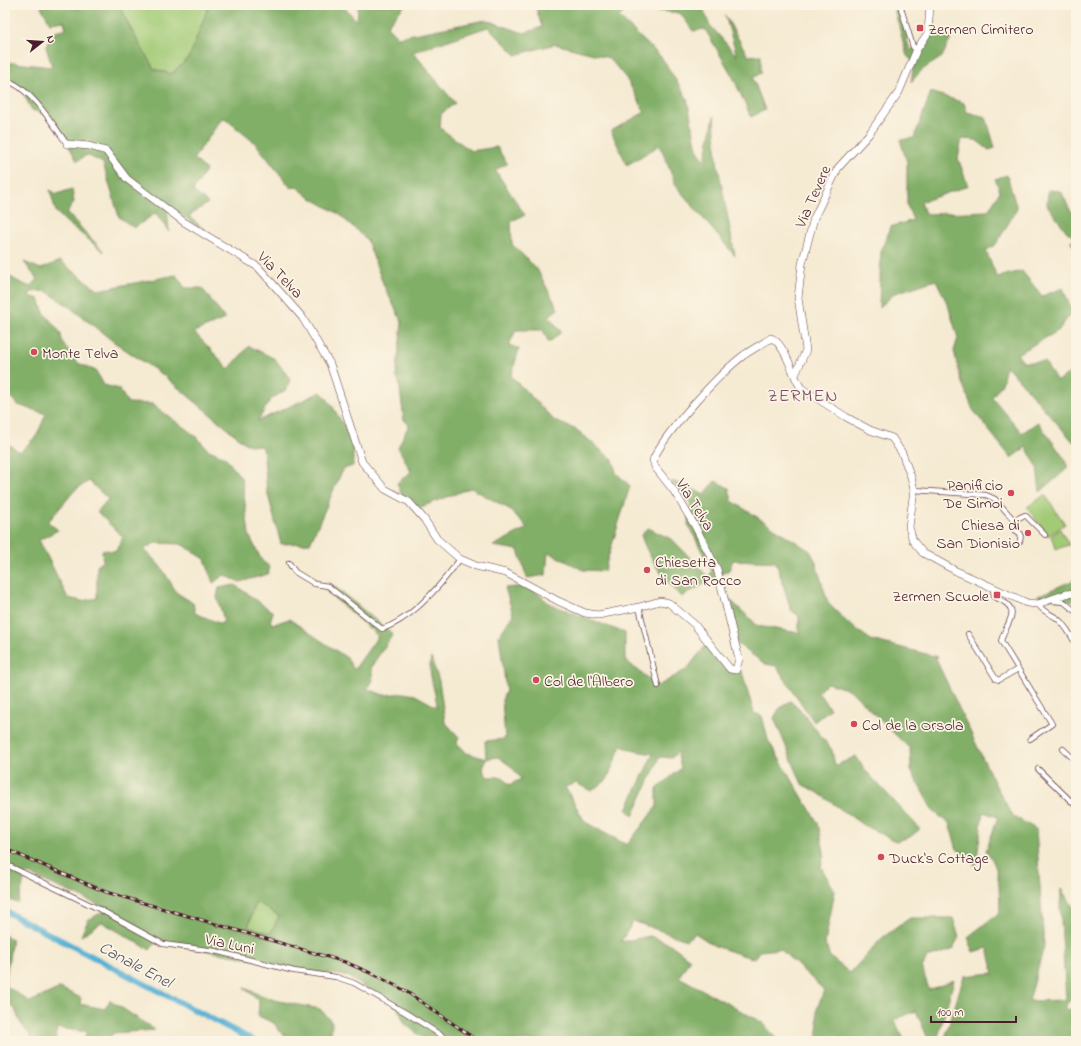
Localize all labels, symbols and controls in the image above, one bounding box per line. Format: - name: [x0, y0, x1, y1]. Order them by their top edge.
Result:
- place label: Zermen Cimitero: [928, 18, 1033, 42]
- north arrow: [22, 22, 62, 62]
- marker: Zermen Cimitero: [915, 23, 925, 33]
- text: N: [42, 33, 59, 45]
- street label: Via Tevere: [789, 161, 839, 233]
- street label: Via Telva: [250, 246, 308, 304]
- place label: Monte Telva: [42, 342, 118, 366]
- marker: Monte Telva: [29, 347, 39, 357]
- district label: ZERMEN: [767, 384, 839, 410]
- street label: Via Telva: [668, 473, 720, 536]
- place label: Panificio De Simoi: [942, 474, 1003, 516]
- marker: Panificio De Simoi: [1006, 488, 1016, 498]
- place label: Chiesa di San Dionisio: [936, 514, 1020, 556]
- marker: Chiesa di San Dionisio: [1023, 528, 1033, 538]
- place label: Chiesetta di San Rocco: [655, 551, 741, 593]
- marker: Chiesetta di San Rocco: [642, 565, 652, 575]
- place label: Zermen Scuole: [892, 585, 990, 609]
- marker: Zermen Scuole: [992, 590, 1002, 600]
- place label: Col de l'Albero: [544, 670, 633, 694]
- marker: Col de l'Albero: [531, 675, 541, 685]
- place label: Col de la Orsola: [862, 714, 964, 738]
- marker: Col de la Orsola: [849, 719, 859, 729]
- place label: Duck's Cottage: [888, 847, 989, 871]
- marker: Duck's Cottage: [876, 852, 886, 862]
- street label: Via Luni: [202, 928, 256, 962]
- water label: Canale Enel: [94, 936, 178, 996]
- scale bar: [931, 998, 1016, 1024]
- text: 100 m: [937, 1004, 964, 1022]

